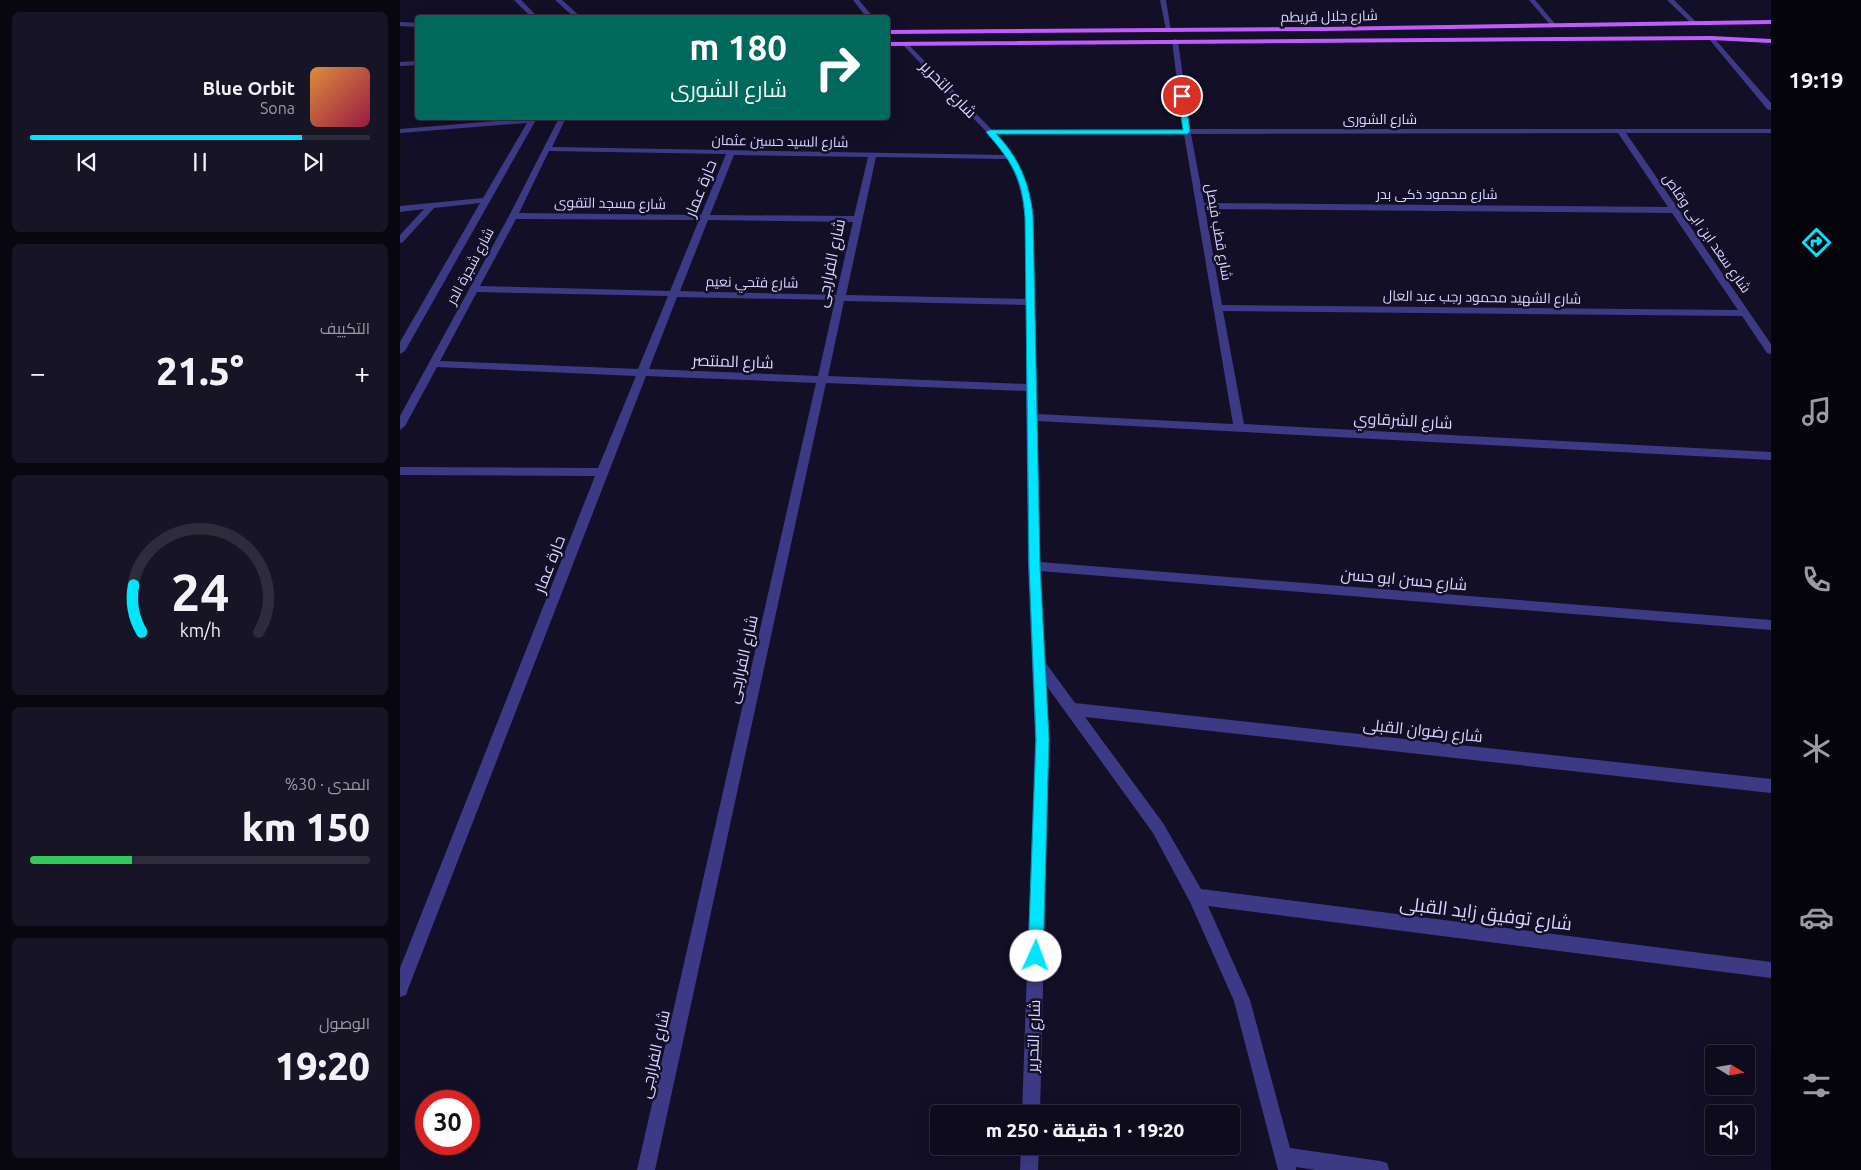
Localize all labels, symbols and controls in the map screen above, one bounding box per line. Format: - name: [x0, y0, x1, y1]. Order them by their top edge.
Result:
- street label: شارع جلال قريطم: [1280, 7, 1378, 27]
- text: 180 m: [689, 27, 787, 67]
- icon: right: [805, 35, 870, 100]
- street label: شارع التحرير: [914, 56, 981, 124]
- text: 19:19: [1788, 67, 1844, 92]
- pin: [1161, 75, 1203, 117]
- text: شارع الشورى: [670, 76, 787, 101]
- text: Blue Orbit: [202, 77, 295, 99]
- icon: arrive: [1168, 82, 1196, 110]
- text: Sona: [260, 99, 295, 117]
- street label: شارع الشورى: [1343, 111, 1417, 128]
- street label: شارع السيد حسين عثمان: [711, 132, 849, 151]
- icon: previous: [73, 148, 101, 176]
- icon: pause: [186, 148, 214, 176]
- icon: next: [299, 148, 327, 176]
- street label: حارة عمار: [680, 157, 721, 221]
- street label: شارع سعد ابن ابى وقاص: [1659, 170, 1754, 296]
- street label: شارع قطب فيصل: [1202, 182, 1235, 282]
- street label: شارع محمود ذكى بدر: [1375, 186, 1498, 203]
- street label: شارع مسجد التقوى: [554, 194, 666, 213]
- street label: شارع الفرارجى: [812, 217, 851, 309]
- street label: شارع شجرة الدر: [443, 225, 498, 309]
- icon: directions: [1799, 225, 1834, 260]
- street label: شارع فتحي نعيم: [705, 273, 799, 295]
- street label: شارع الشهيد محمود رجب عبد العال: [1383, 287, 1581, 308]
- text: التكييف: [320, 319, 370, 337]
- text: 21.5°: [156, 350, 244, 392]
- street label: شارع المنتصر: [691, 351, 774, 374]
- text: −: [30, 357, 46, 388]
- text: +: [354, 357, 370, 388]
- icon: music: [1799, 394, 1834, 429]
- street label: شارع الشرقاوي: [1353, 408, 1453, 437]
- street label: حارة عمار: [529, 533, 569, 597]
- icon: phone: [1799, 562, 1834, 597]
- text: 24: [171, 563, 229, 621]
- street label: شارع حسن ابو حسن: [1340, 565, 1468, 596]
- street label: شارع الفرارجى: [723, 613, 764, 706]
- text: km/h: [179, 620, 221, 640]
- street label: شارع رضوان القبلى: [1362, 715, 1484, 748]
- icon: climate: [1799, 731, 1834, 766]
- text: المدى · 30%: [285, 775, 370, 793]
- text: 150 km: [242, 806, 370, 848]
- street label: شارع توفيق زايد القبلى: [1398, 892, 1573, 937]
- icon: car: [1799, 900, 1834, 935]
- position arrow: [1009, 929, 1061, 981]
- street label: شارع التحرير: [1023, 999, 1046, 1074]
- street label: شارع الفرارجى: [635, 1008, 676, 1101]
- text: الوصول: [319, 1014, 370, 1032]
- text: 19:20: [275, 1045, 370, 1087]
- north arrow: [1705, 1045, 1755, 1095]
- map controls: [1705, 1045, 1755, 1155]
- icon: filters: [1799, 1068, 1834, 1103]
- speed limit sign: 30: [415, 1090, 480, 1155]
- button: sound: [1705, 1105, 1755, 1155]
- text: 19:20 · 1 دقيقة · 250 m: [986, 1119, 1184, 1141]

